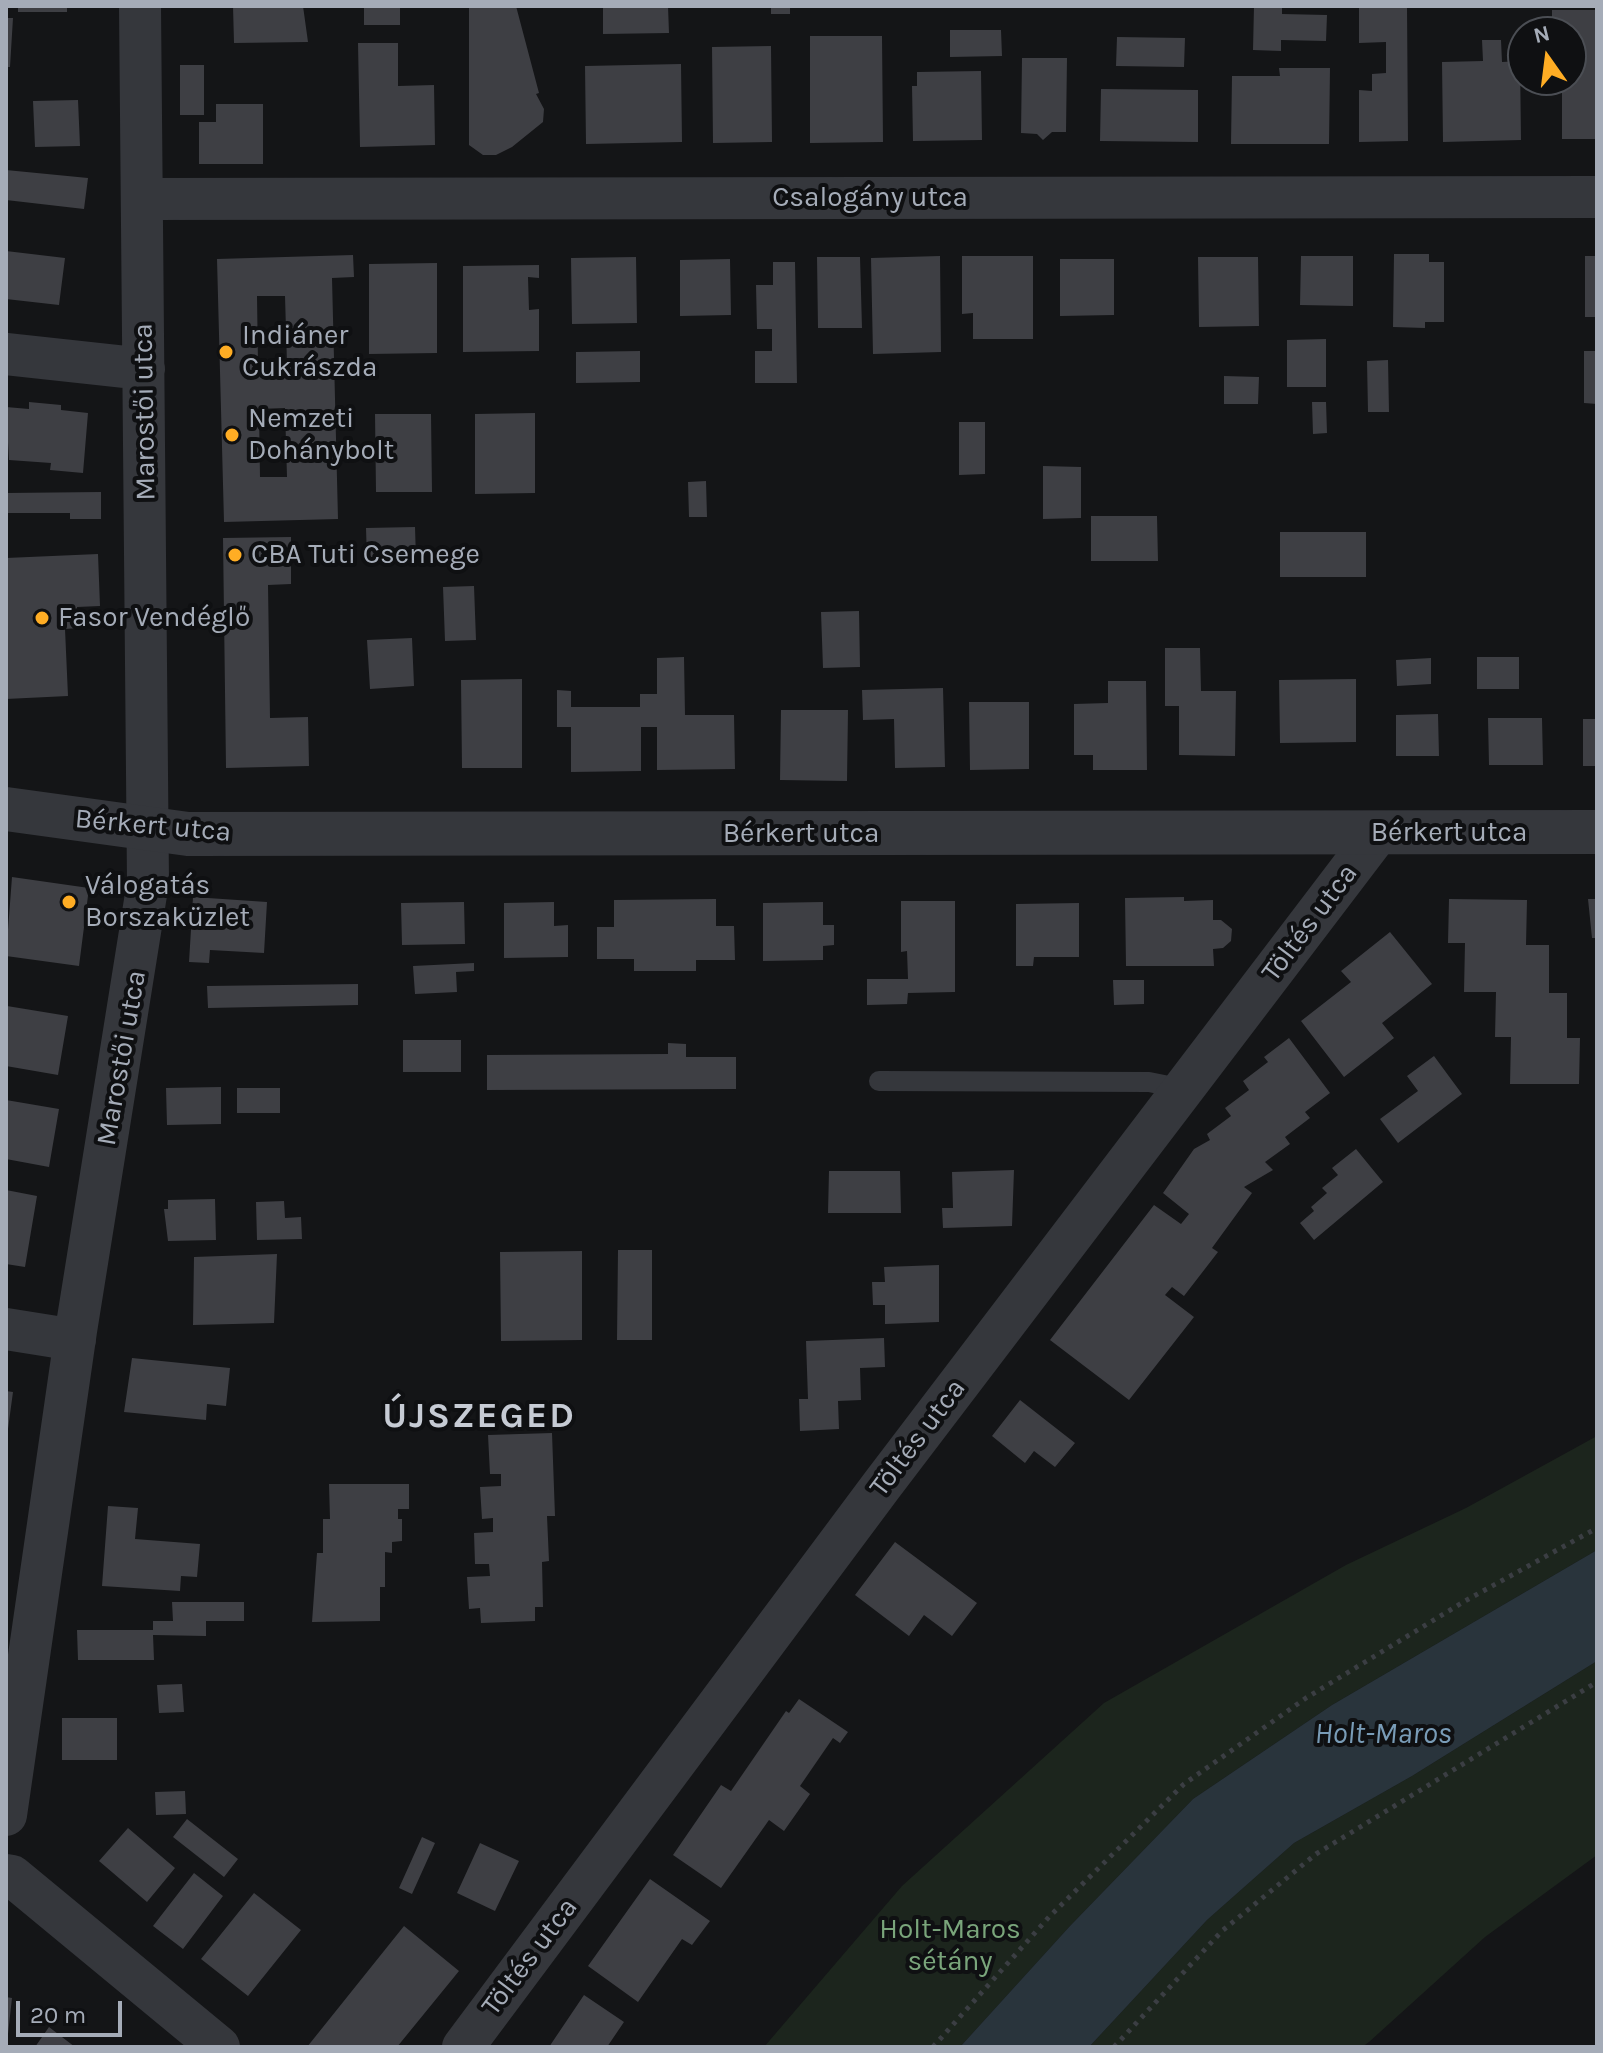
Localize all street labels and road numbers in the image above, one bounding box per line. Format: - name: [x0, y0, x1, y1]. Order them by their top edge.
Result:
- street label: Csalogány utca: [772, 181, 968, 215]
- street label: Marostői utca: [127, 323, 163, 501]
- street label: Bérkert utca: [73, 802, 233, 850]
- street label: Bérkert utca: [1371, 816, 1527, 850]
- street label: Bérkert utca: [723, 817, 879, 851]
- street label: Töltés utca: [1255, 858, 1365, 988]
- street label: Marostői utca: [90, 968, 154, 1148]
- street label: Töltés utca: [863, 1373, 973, 1503]
- street label: Töltés utca: [475, 1892, 585, 2022]

